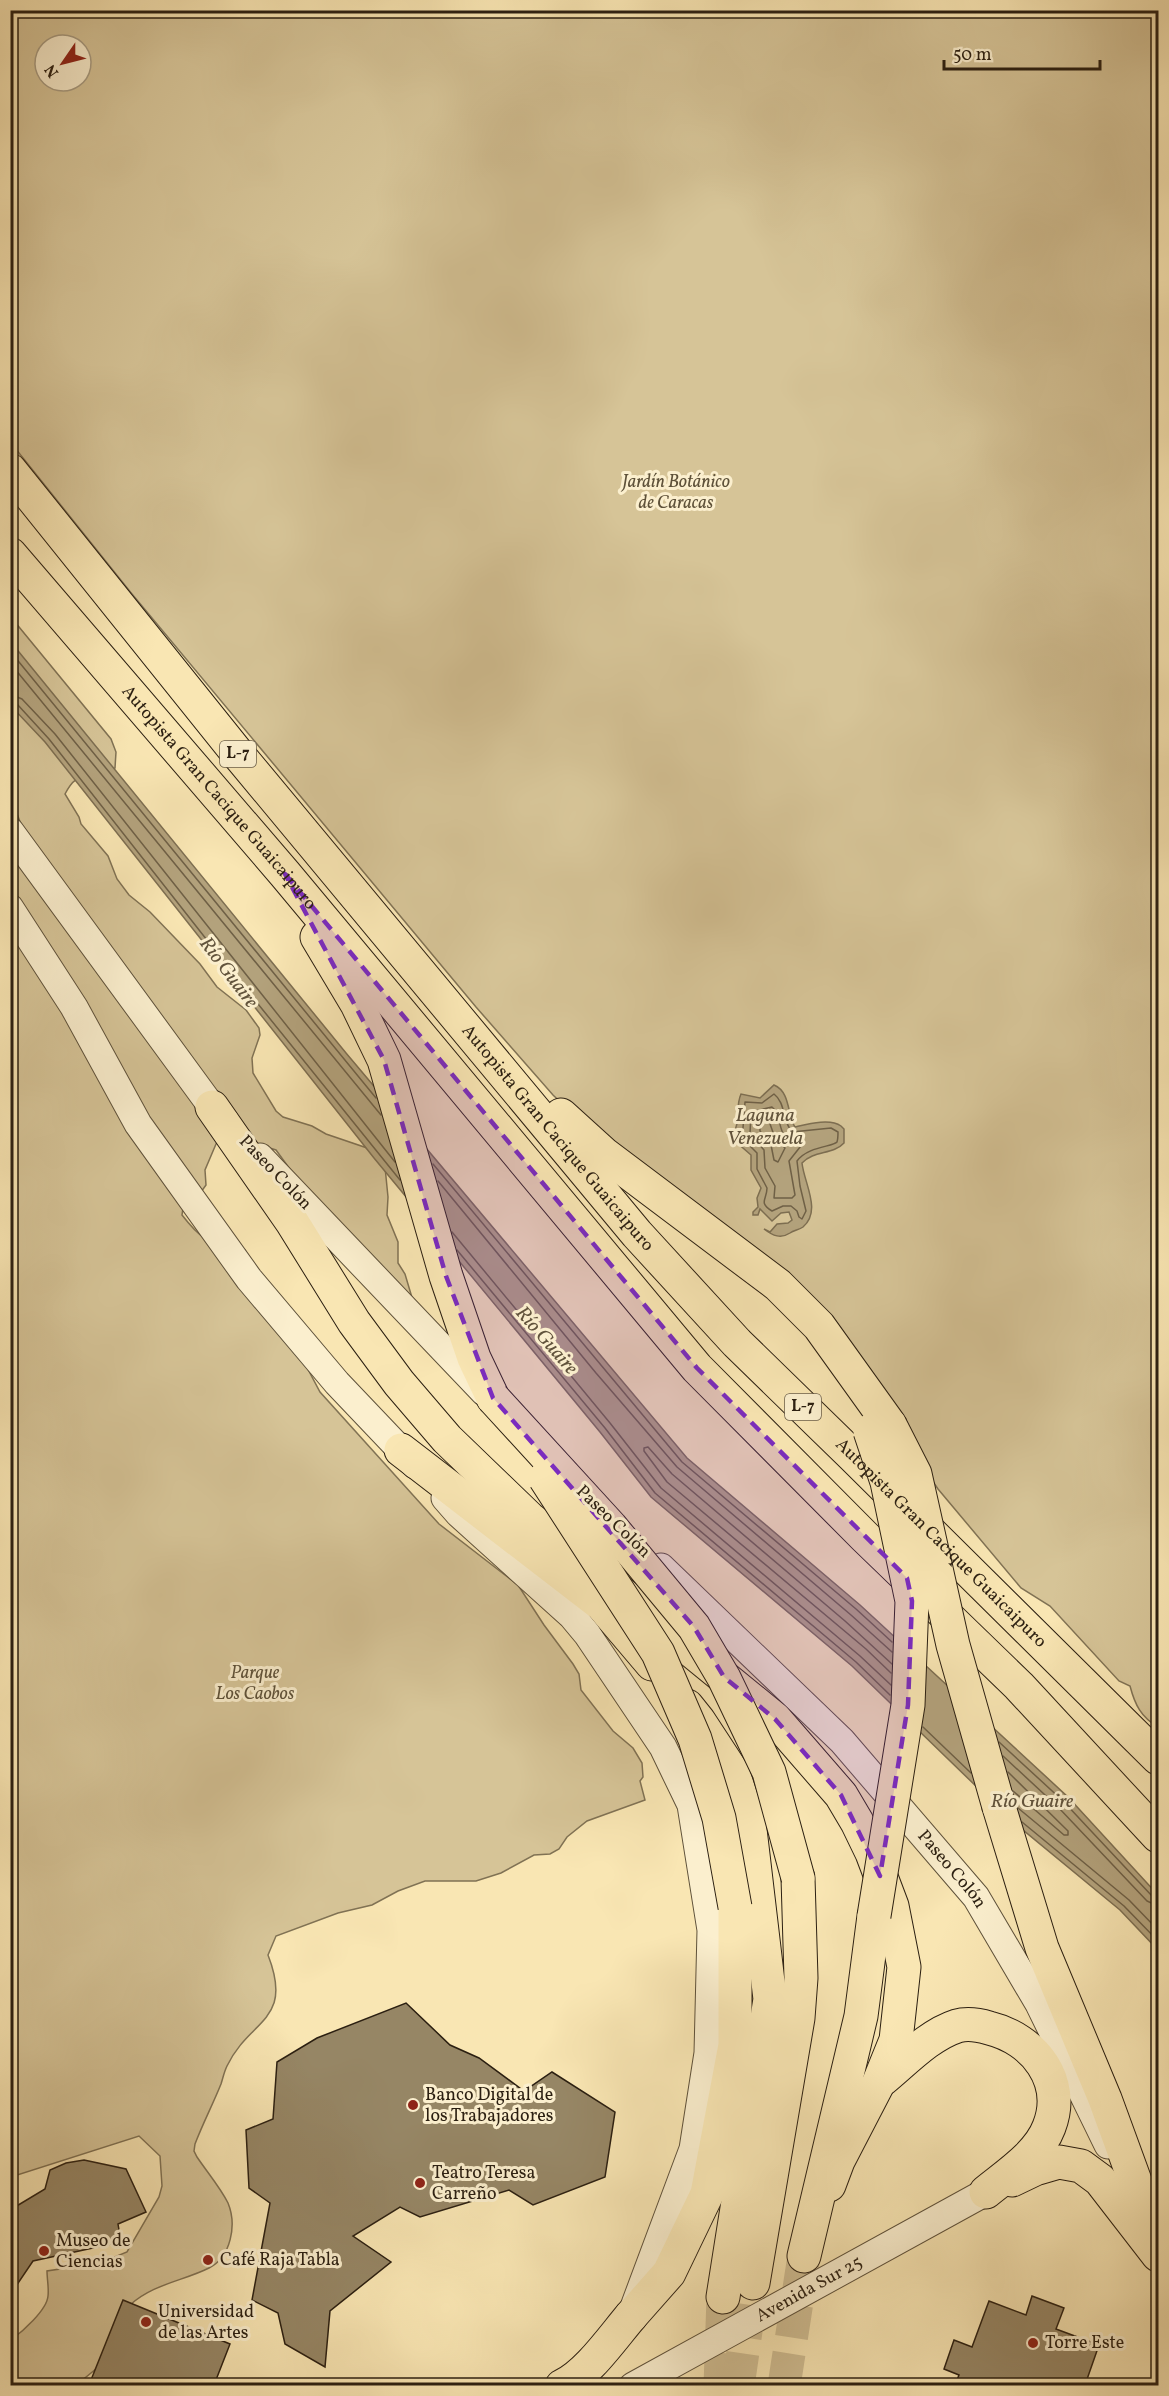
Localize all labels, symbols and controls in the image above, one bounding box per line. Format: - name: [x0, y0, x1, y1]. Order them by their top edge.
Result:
- north arrow: [33, 33, 93, 93]
- scale bar: [944, 33, 1100, 71]
- text: 50 m: [953, 43, 992, 68]
- text: N: [40, 59, 65, 82]
- park label: Jardín Botánico de Caracas: [620, 470, 730, 516]
- street label: Autopista Gran Cacique Guaicaipuro: [116, 680, 322, 915]
- road number: L-7: [220, 741, 256, 767]
- water label: Río Guaire: [192, 931, 265, 1015]
- street label: Autopista Gran Cacique Guaicaipuro: [456, 1019, 660, 1257]
- water label: Laguna Venezuela: [727, 1102, 803, 1153]
- street label: Paseo Colón: [233, 1130, 317, 1216]
- water label: Río Guaire: [508, 1301, 584, 1382]
- road number: L-7: [785, 1394, 821, 1420]
- street label: Autopista Gran Cacique Guaicaipuro: [830, 1433, 1052, 1654]
- street label: Paseo Colón: [570, 1480, 656, 1564]
- park label: Parque Los Caobos: [216, 1661, 295, 1707]
- water label: Río Guaire: [991, 1788, 1074, 1816]
- street label: Paseo Colón: [911, 1825, 993, 1913]
- place label: Banco Digital de los Trabajadores: [425, 2083, 553, 2129]
- marker: Banco Digital de los Trabajadores: [406, 2098, 420, 2112]
- place label: Teatro Teresa Carreño: [432, 2161, 536, 2207]
- marker: Teatro Teresa Carreño: [413, 2176, 427, 2190]
- place label: Museo de Ciencias: [56, 2229, 131, 2275]
- marker: Museo de Ciencias: [37, 2244, 51, 2258]
- place label: Café Raja Tabla: [220, 2248, 340, 2273]
- street label: Avenida Sur 25: [751, 2250, 867, 2329]
- marker: Café Raja Tabla: [201, 2253, 215, 2267]
- place label: Universidad de las Artes: [158, 2300, 254, 2346]
- marker: Universidad de las Artes: [139, 2315, 153, 2329]
- place label: Torre Este: [1045, 2331, 1124, 2356]
- marker: Torre Este: [1026, 2336, 1040, 2350]

